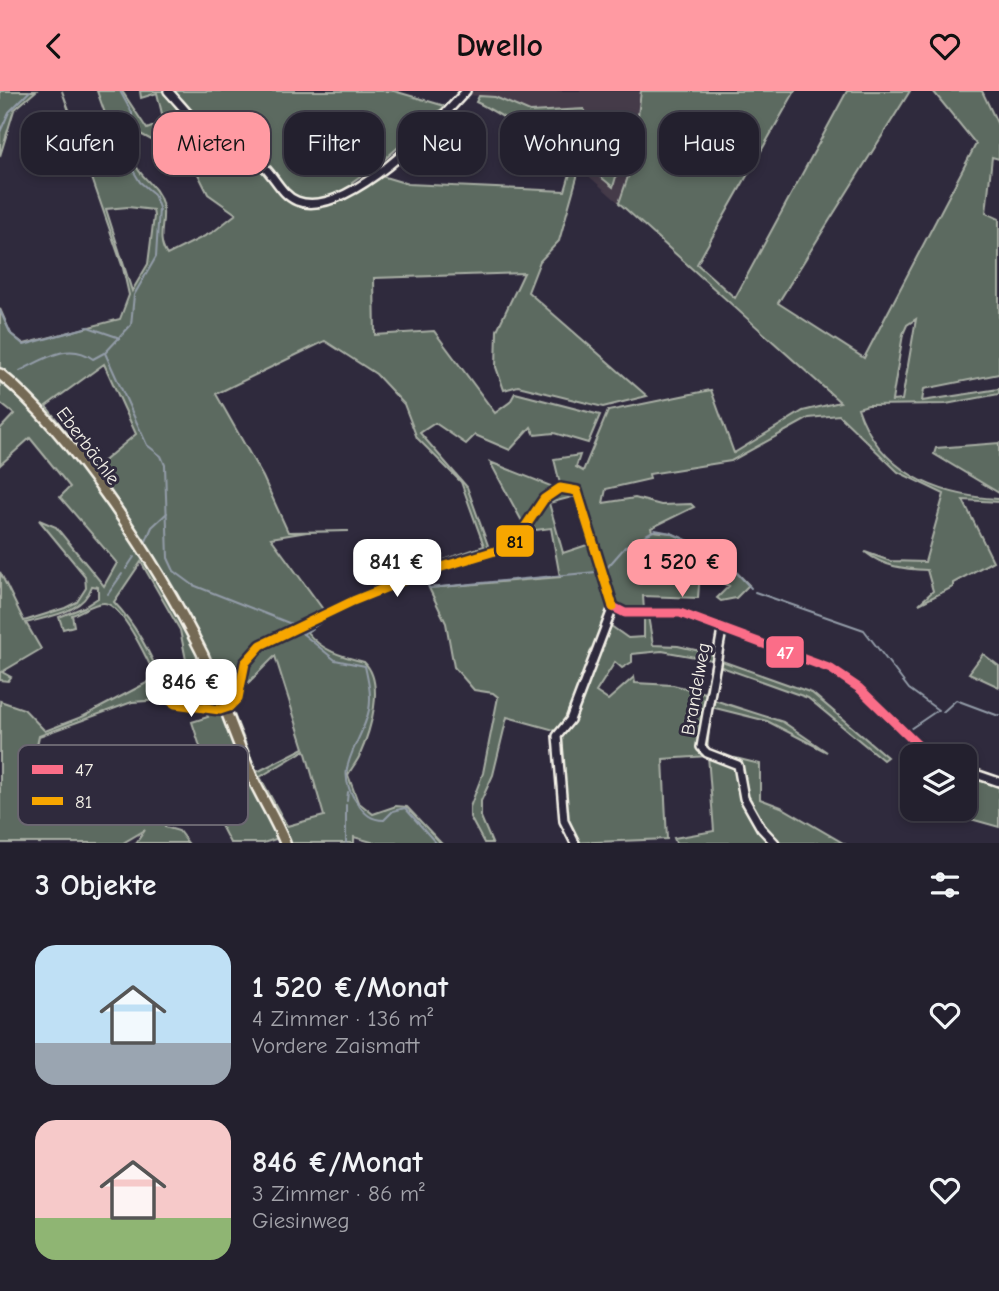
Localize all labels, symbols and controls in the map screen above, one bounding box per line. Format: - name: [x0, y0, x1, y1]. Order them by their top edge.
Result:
- icon: back: [35, 27, 73, 65]
- text: Dwello: [456, 27, 543, 64]
- icon: heart: [926, 27, 964, 65]
- chip: Kaufen: [21, 112, 139, 175]
- chip: Mieten: [153, 112, 270, 175]
- chip: Filter: [284, 112, 384, 175]
- chip: Neu: [398, 112, 486, 175]
- chip: Wohnung: [500, 112, 645, 175]
- chip: Haus: [659, 112, 759, 175]
- street label: Eberbächle: [52, 403, 124, 489]
- line badge: 81: [495, 524, 535, 558]
- text: 81: [506, 531, 524, 553]
- pin: 841 €: [348, 539, 446, 599]
- pin: 1 520 €: [617, 539, 747, 599]
- text: 841 €: [369, 548, 425, 575]
- text: 1 520 €: [643, 548, 721, 575]
- line badge: 47: [765, 635, 805, 669]
- street label: Brandelweg: [677, 641, 715, 737]
- text: 47: [776, 642, 794, 664]
- pin: 846 €: [142, 659, 240, 719]
- text: 846 €: [162, 668, 220, 695]
- map controls: [900, 744, 977, 821]
- button: layers: [900, 744, 977, 821]
- legend: [18, 745, 248, 825]
- text: 47: [75, 759, 93, 781]
- text: 81: [75, 791, 92, 813]
- icon: filters: [926, 866, 964, 904]
- text: 3 Objekte: [35, 868, 156, 903]
- text: 1 520 €/Monat: [252, 970, 448, 1005]
- icon: home: [91, 973, 175, 1057]
- icon: heart: [926, 996, 964, 1034]
- text: 4 Zimmer · 136 m²: [252, 1005, 433, 1032]
- text: Vordere Zaismatt: [252, 1032, 419, 1059]
- text: 846 €/Monat: [252, 1145, 423, 1180]
- icon: home: [91, 1148, 175, 1232]
- icon: heart: [926, 1171, 964, 1209]
- text: 3 Zimmer · 86 m²: [252, 1180, 425, 1207]
- text: Giesinweg: [252, 1207, 350, 1234]

